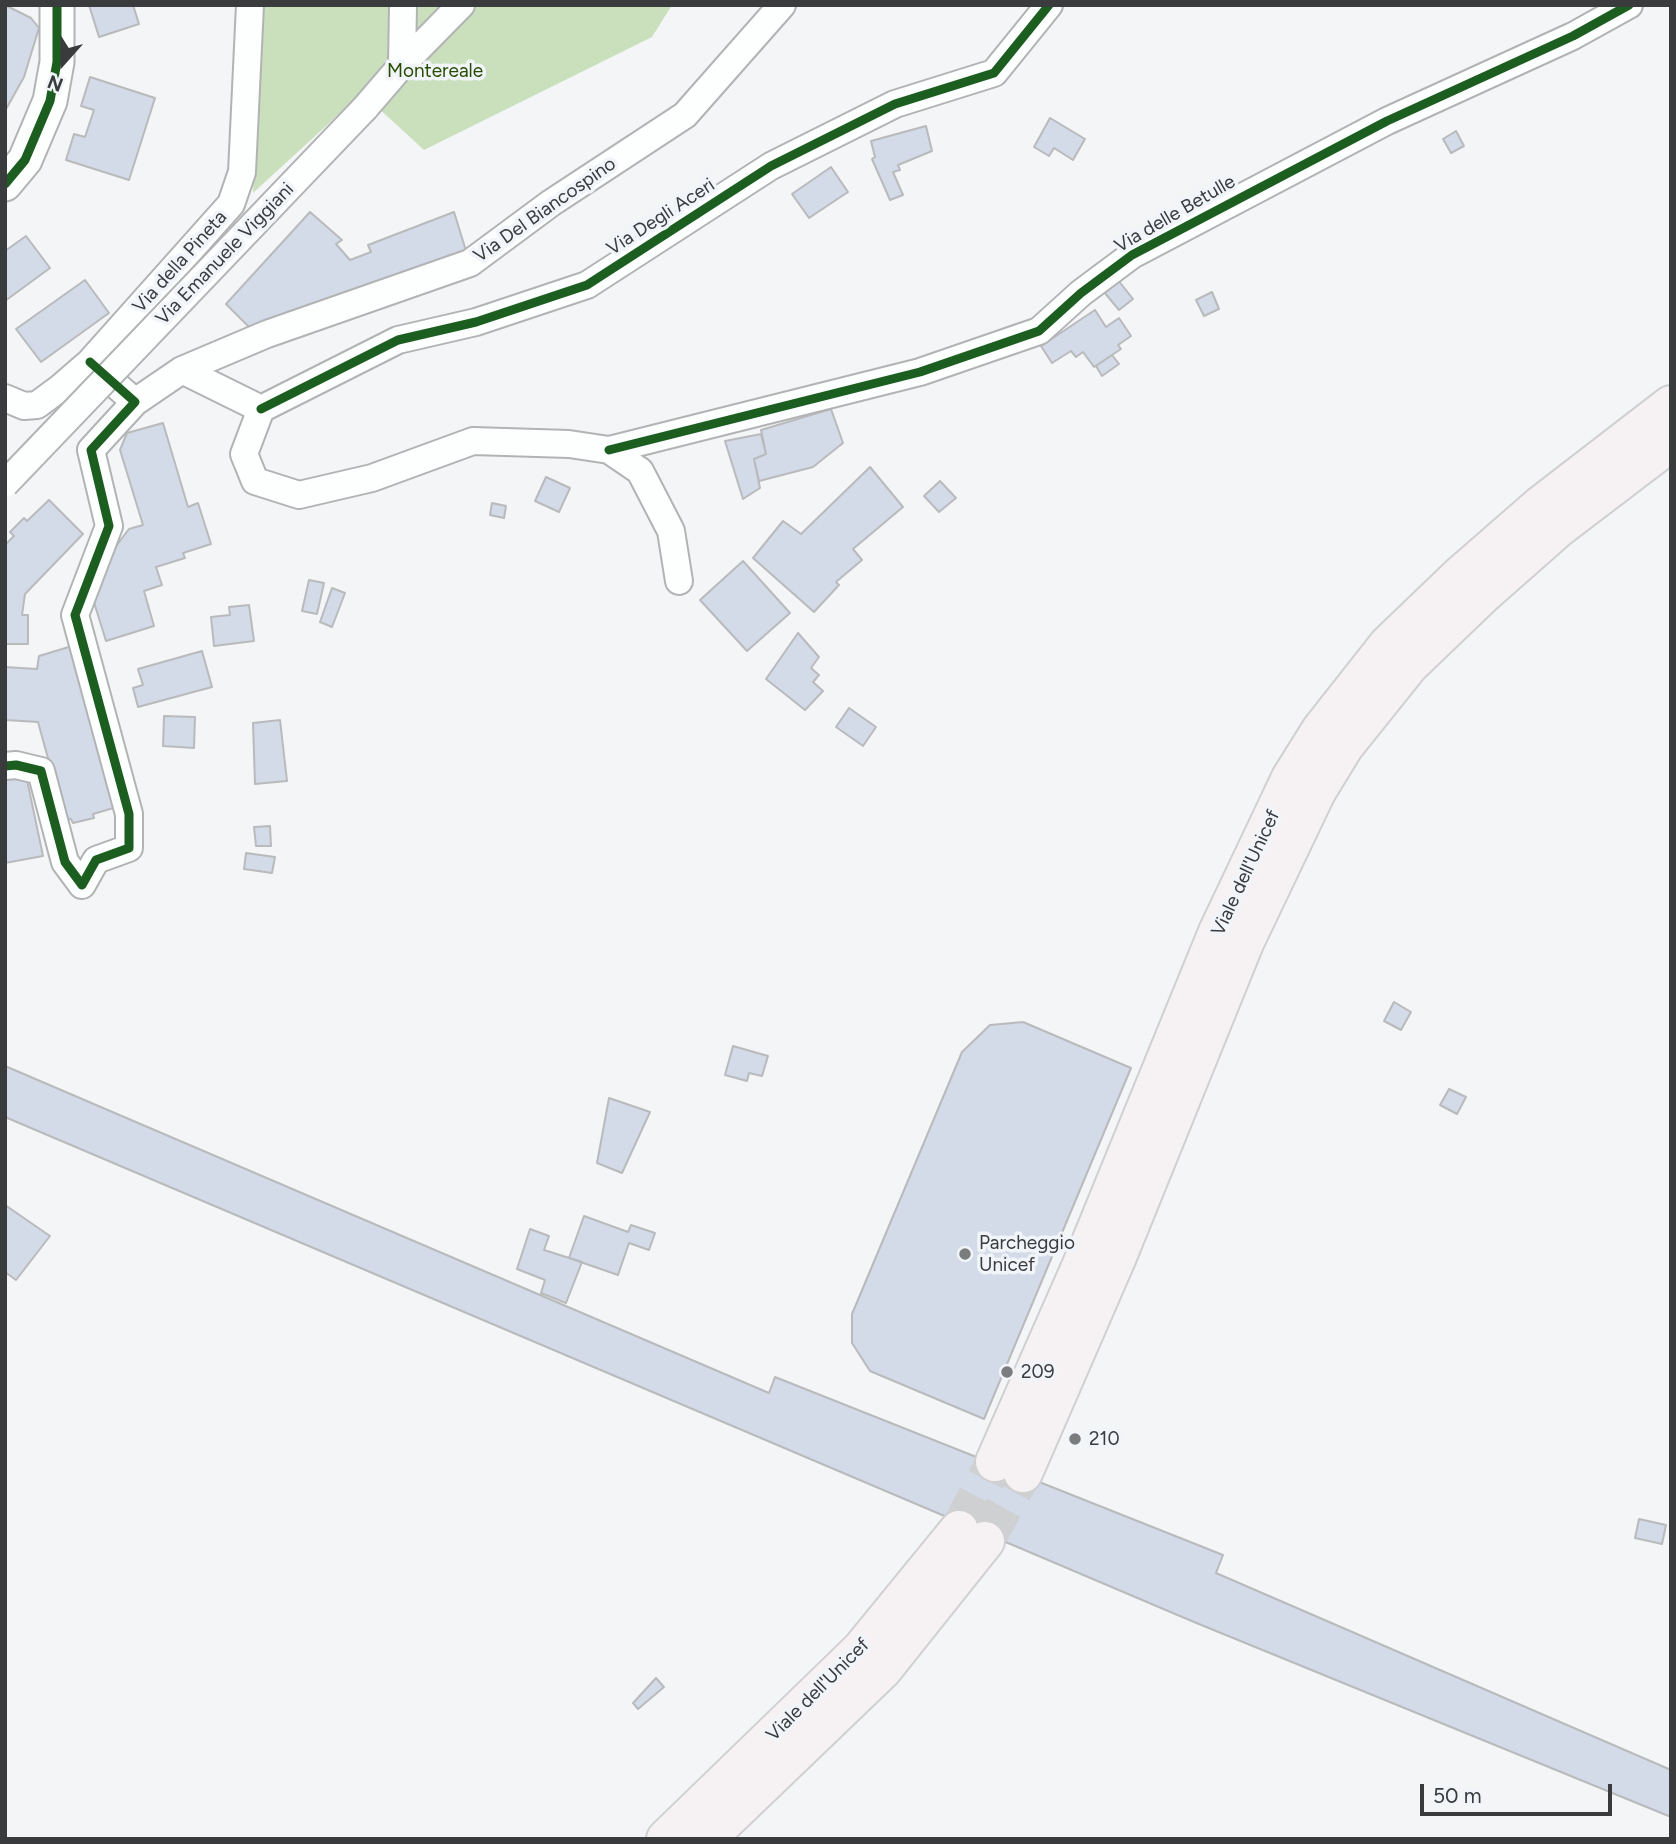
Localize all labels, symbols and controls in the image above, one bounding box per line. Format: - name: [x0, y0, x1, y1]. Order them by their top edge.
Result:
- north arrow: [28, 28, 98, 98]
- park label: Montereale: [387, 60, 483, 82]
- text: N: [44, 70, 66, 96]
- street label: Via Del Biancospino: [470, 152, 620, 268]
- street label: Via delle Betulle: [1111, 170, 1239, 258]
- street label: Via Degli Aceri: [603, 174, 719, 260]
- street label: Via Emanuele Viggiani: [151, 178, 299, 330]
- street label: Via della Pineta: [128, 206, 232, 318]
- street label: Viale dell'Unicef: [1207, 806, 1285, 940]
- place label: Parcheggio Unicef: [979, 1232, 1075, 1276]
- marker: Parcheggio Unicef: [957, 1246, 973, 1262]
- place label: 209: [1021, 1361, 1055, 1383]
- marker: 209: [999, 1364, 1015, 1380]
- place label: 210: [1089, 1428, 1120, 1450]
- marker: 210: [1067, 1431, 1083, 1447]
- street label: Viale dell'Unicef: [762, 1634, 874, 1746]
- scale bar: [1424, 1770, 1616, 1814]
- text: 50 m: [1433, 1783, 1482, 1808]

